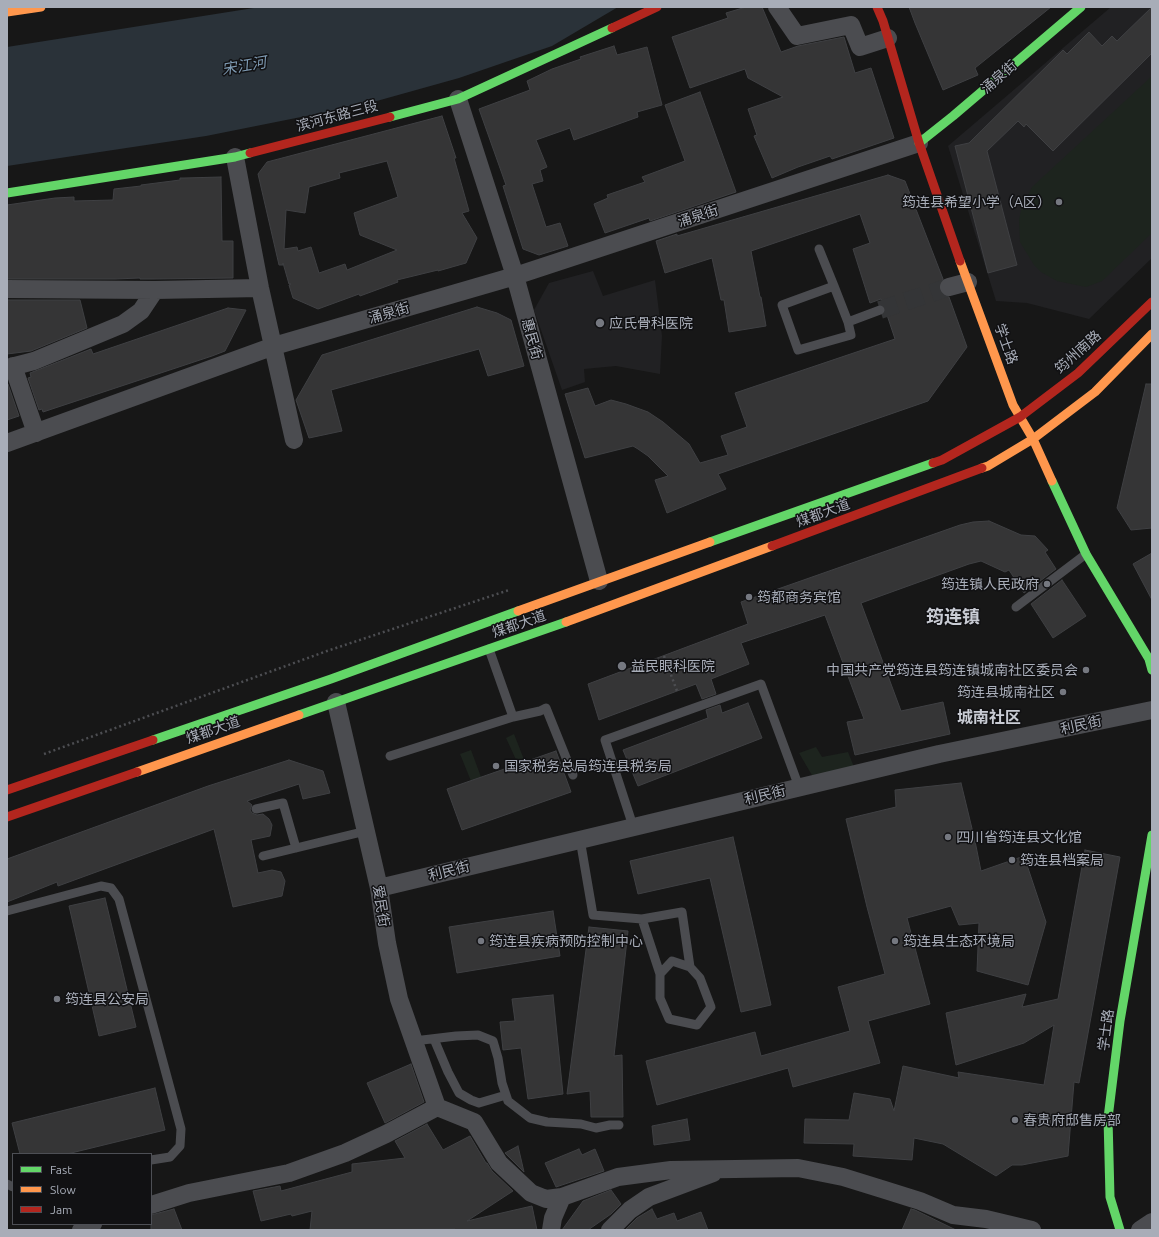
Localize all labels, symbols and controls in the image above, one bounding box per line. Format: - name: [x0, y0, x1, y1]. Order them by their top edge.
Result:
- water label: 宋江河: [220, 53, 268, 79]
- street label: 涌泉街: [978, 57, 1020, 97]
- street label: 滨河东路三段: [294, 97, 380, 135]
- place label: 筠连县希望小学（A区）: [902, 194, 1051, 210]
- marker: 筠连县希望小学（A区）: [1054, 197, 1064, 207]
- street label: 涌泉街: [675, 202, 721, 230]
- street label: 涌泉街: [366, 299, 412, 327]
- place label: 应氏骨科医院: [609, 315, 693, 331]
- street label: 惠民街: [518, 317, 546, 361]
- marker: 应氏骨科医院: [594, 317, 606, 329]
- street label: 学士路: [991, 321, 1021, 367]
- street label: 筠州南路: [1052, 327, 1104, 377]
- street label: 煤都大道: [794, 496, 852, 530]
- place label: 筠连镇人民政府: [941, 576, 1039, 592]
- marker: 筠连镇人民政府: [1042, 579, 1052, 589]
- place label: 筠都商务宾馆: [757, 589, 841, 605]
- marker: 筠都商务宾馆: [744, 592, 754, 602]
- district label: 筠连镇: [926, 606, 980, 628]
- street label: 煤都大道: [490, 607, 548, 641]
- place label: 益民眼科医院: [631, 658, 715, 674]
- marker: 益民眼科医院: [616, 660, 628, 672]
- place label: 中国共产党筠连县筠连镇城南社区委员会: [826, 662, 1078, 678]
- marker: 中国共产党筠连县筠连镇城南社区委员会: [1081, 665, 1091, 675]
- place label: 筠连县城南社区: [957, 684, 1055, 700]
- marker: 筠连县城南社区: [1058, 687, 1068, 697]
- district label: 城南社区: [957, 708, 1021, 728]
- street label: 利民街: [1059, 712, 1103, 738]
- street label: 煤都大道: [184, 713, 242, 747]
- place label: 国家税务总局筠连县税务局: [504, 758, 672, 774]
- marker: 国家税务总局筠连县税务局: [491, 761, 501, 771]
- street label: 利民街: [743, 782, 787, 808]
- place label: 四川省筠连县文化馆: [956, 829, 1082, 845]
- marker: 四川省筠连县文化馆: [943, 832, 953, 842]
- place label: 筠连县档案局: [1020, 852, 1104, 868]
- marker: 筠连县档案局: [1007, 855, 1017, 865]
- street label: 利民街: [427, 858, 471, 884]
- street label: 爱民街: [369, 884, 393, 928]
- place label: 筠连县疾病预防控制中心: [489, 933, 643, 949]
- place label: 筠连县生态环境局: [903, 933, 1015, 949]
- marker: 筠连县疾病预防控制中心: [476, 936, 486, 946]
- marker: 筠连县生态环境局: [890, 936, 900, 946]
- place label: 筠连县公安局: [65, 991, 149, 1007]
- marker: 筠连县公安局: [52, 994, 62, 1004]
- street label: 学士路: [1095, 1008, 1117, 1052]
- place label: 春贵府邸售房部: [1023, 1112, 1121, 1128]
- marker: 春贵府邸售房部: [1010, 1115, 1020, 1125]
- legend: [12, 1153, 152, 1225]
- text: Fast: [50, 1163, 72, 1176]
- text: Slow: [50, 1183, 76, 1196]
- text: Jam: [50, 1203, 72, 1216]

